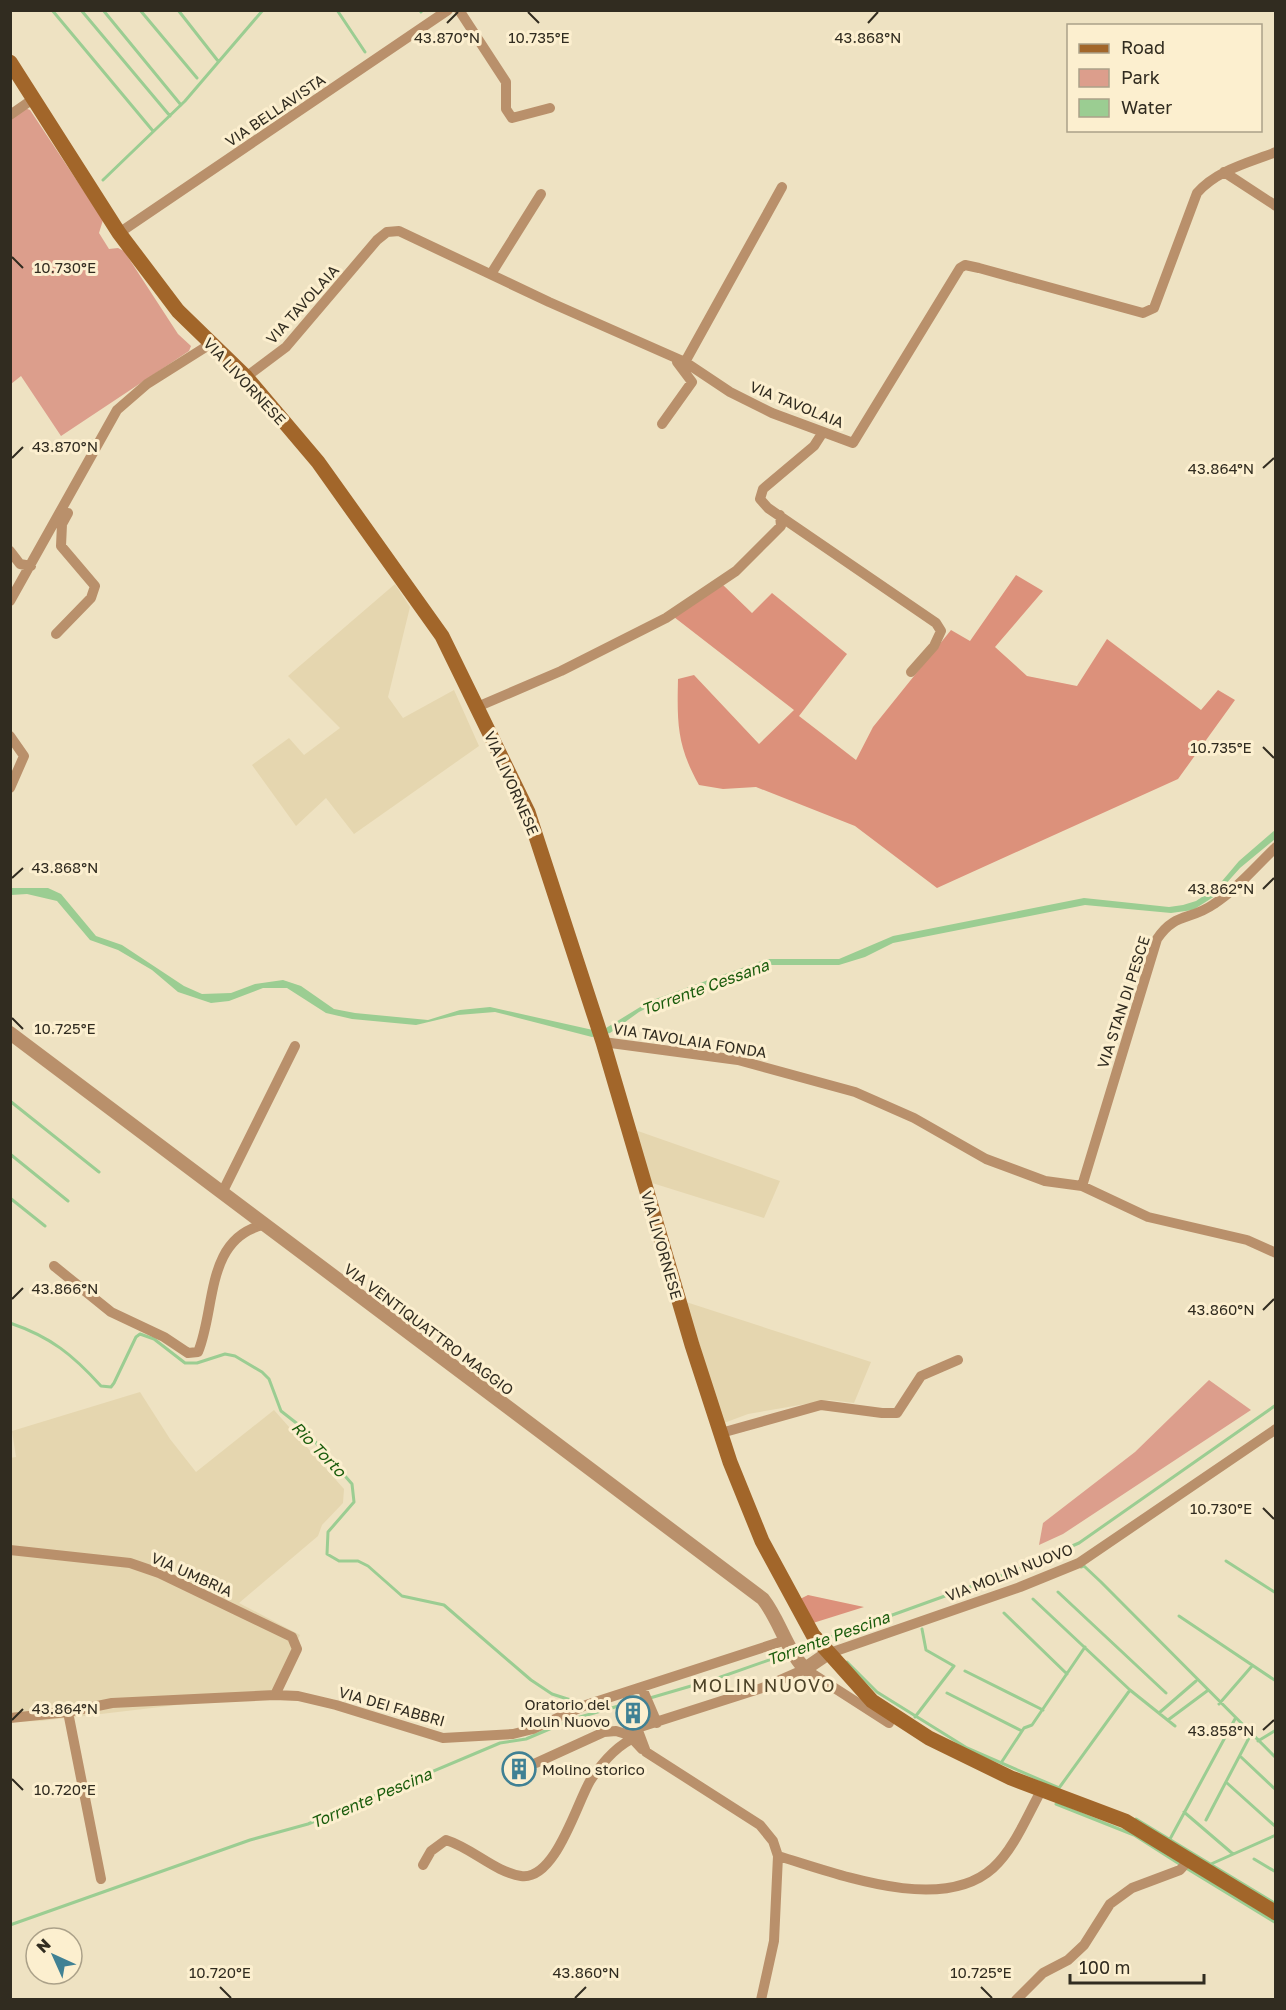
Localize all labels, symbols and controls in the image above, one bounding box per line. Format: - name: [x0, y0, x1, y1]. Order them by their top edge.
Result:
- legend: [1067, 24, 1262, 132]
- text: 43.870°N: [414, 28, 480, 46]
- text: 10.735°E: [508, 28, 570, 46]
- text: 43.868°N: [834, 28, 902, 46]
- text: Road: [1121, 36, 1165, 58]
- text: Park: [1121, 66, 1160, 88]
- street label: VIA BELLAVISTA: [222, 70, 328, 150]
- text: Water: [1121, 96, 1172, 118]
- text: 10.730°E: [34, 258, 96, 276]
- street label: VIA TAVOLAIA: [262, 261, 342, 347]
- street label: VIA LIVORNESE: [200, 334, 290, 428]
- street label: VIA TAVOLAIA: [747, 377, 847, 431]
- text: 43.870°N: [32, 437, 98, 455]
- text: 43.864°N: [1188, 459, 1254, 477]
- street label: VIA LIVORNESE: [481, 728, 543, 838]
- text: 10.735°E: [1190, 738, 1252, 756]
- text: 43.868°N: [31, 858, 99, 876]
- text: 43.862°N: [1188, 879, 1254, 897]
- street label: VIA STAN DI PESCE: [1093, 933, 1153, 1071]
- water label: Torrente Cessana: [639, 954, 772, 1019]
- text: 10.725°E: [34, 1019, 96, 1037]
- street label: VIA TAVOLAIA FONDA: [612, 1019, 768, 1061]
- street label: VIA LIVORNESE: [638, 1189, 686, 1301]
- street label: VIA VENTIQUATTRO MAGGIO: [341, 1259, 517, 1399]
- text: 43.866°N: [32, 1279, 98, 1297]
- text: 43.860°N: [1187, 1300, 1255, 1318]
- water label: Rio Torto: [288, 1417, 351, 1482]
- text: 10.730°E: [1190, 1499, 1252, 1517]
- street label: VIA MOLIN NUOVO: [943, 1539, 1075, 1605]
- street label: VIA UMBRIA: [148, 1548, 236, 1600]
- water label: Torrente Pescina: [764, 1606, 893, 1669]
- district label: MOLIN NUOVO: [692, 1674, 836, 1696]
- street label: VIA DEI FABBRI: [337, 1682, 447, 1730]
- place label: Oratorio del Molin Nuovo: [520, 1695, 610, 1730]
- building icon: Oratorio del Molin Nuovo: [615, 1695, 651, 1731]
- text: 43.864°N: [32, 1699, 98, 1717]
- text: 43.858°N: [1188, 1721, 1254, 1739]
- building icon: Molino storico: [501, 1751, 537, 1787]
- place label: Molino storico: [542, 1760, 645, 1778]
- water label: Torrente Pescina: [308, 1763, 435, 1832]
- text: 10.720°E: [34, 1780, 96, 1798]
- north arrow: [24, 1926, 84, 1986]
- text: N: [32, 1934, 55, 1957]
- scale bar: [1070, 1947, 1204, 1985]
- text: 100 m: [1079, 1956, 1130, 1978]
- text: 10.720°E: [189, 1963, 251, 1981]
- text: 43.860°N: [552, 1963, 620, 1981]
- text: 10.725°E: [950, 1963, 1012, 1981]

